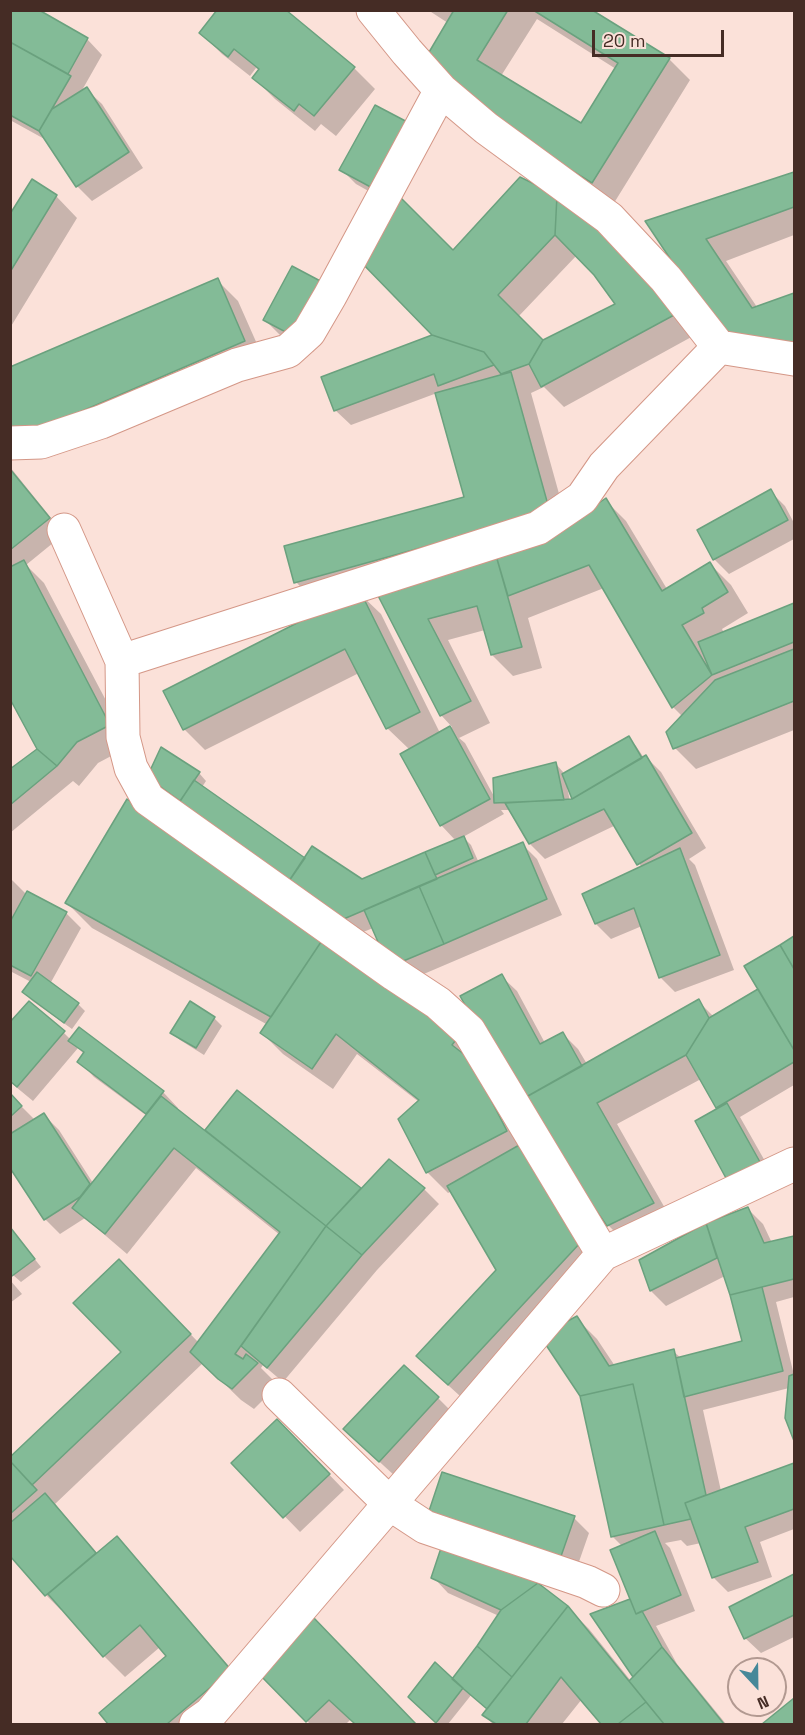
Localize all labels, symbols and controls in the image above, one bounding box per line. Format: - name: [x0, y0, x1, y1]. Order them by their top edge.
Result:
- scale bar: [595, 18, 727, 56]
- text: 20 m: [603, 29, 646, 52]
- north arrow: [727, 1657, 787, 1717]
- text: N: [754, 1691, 772, 1714]

